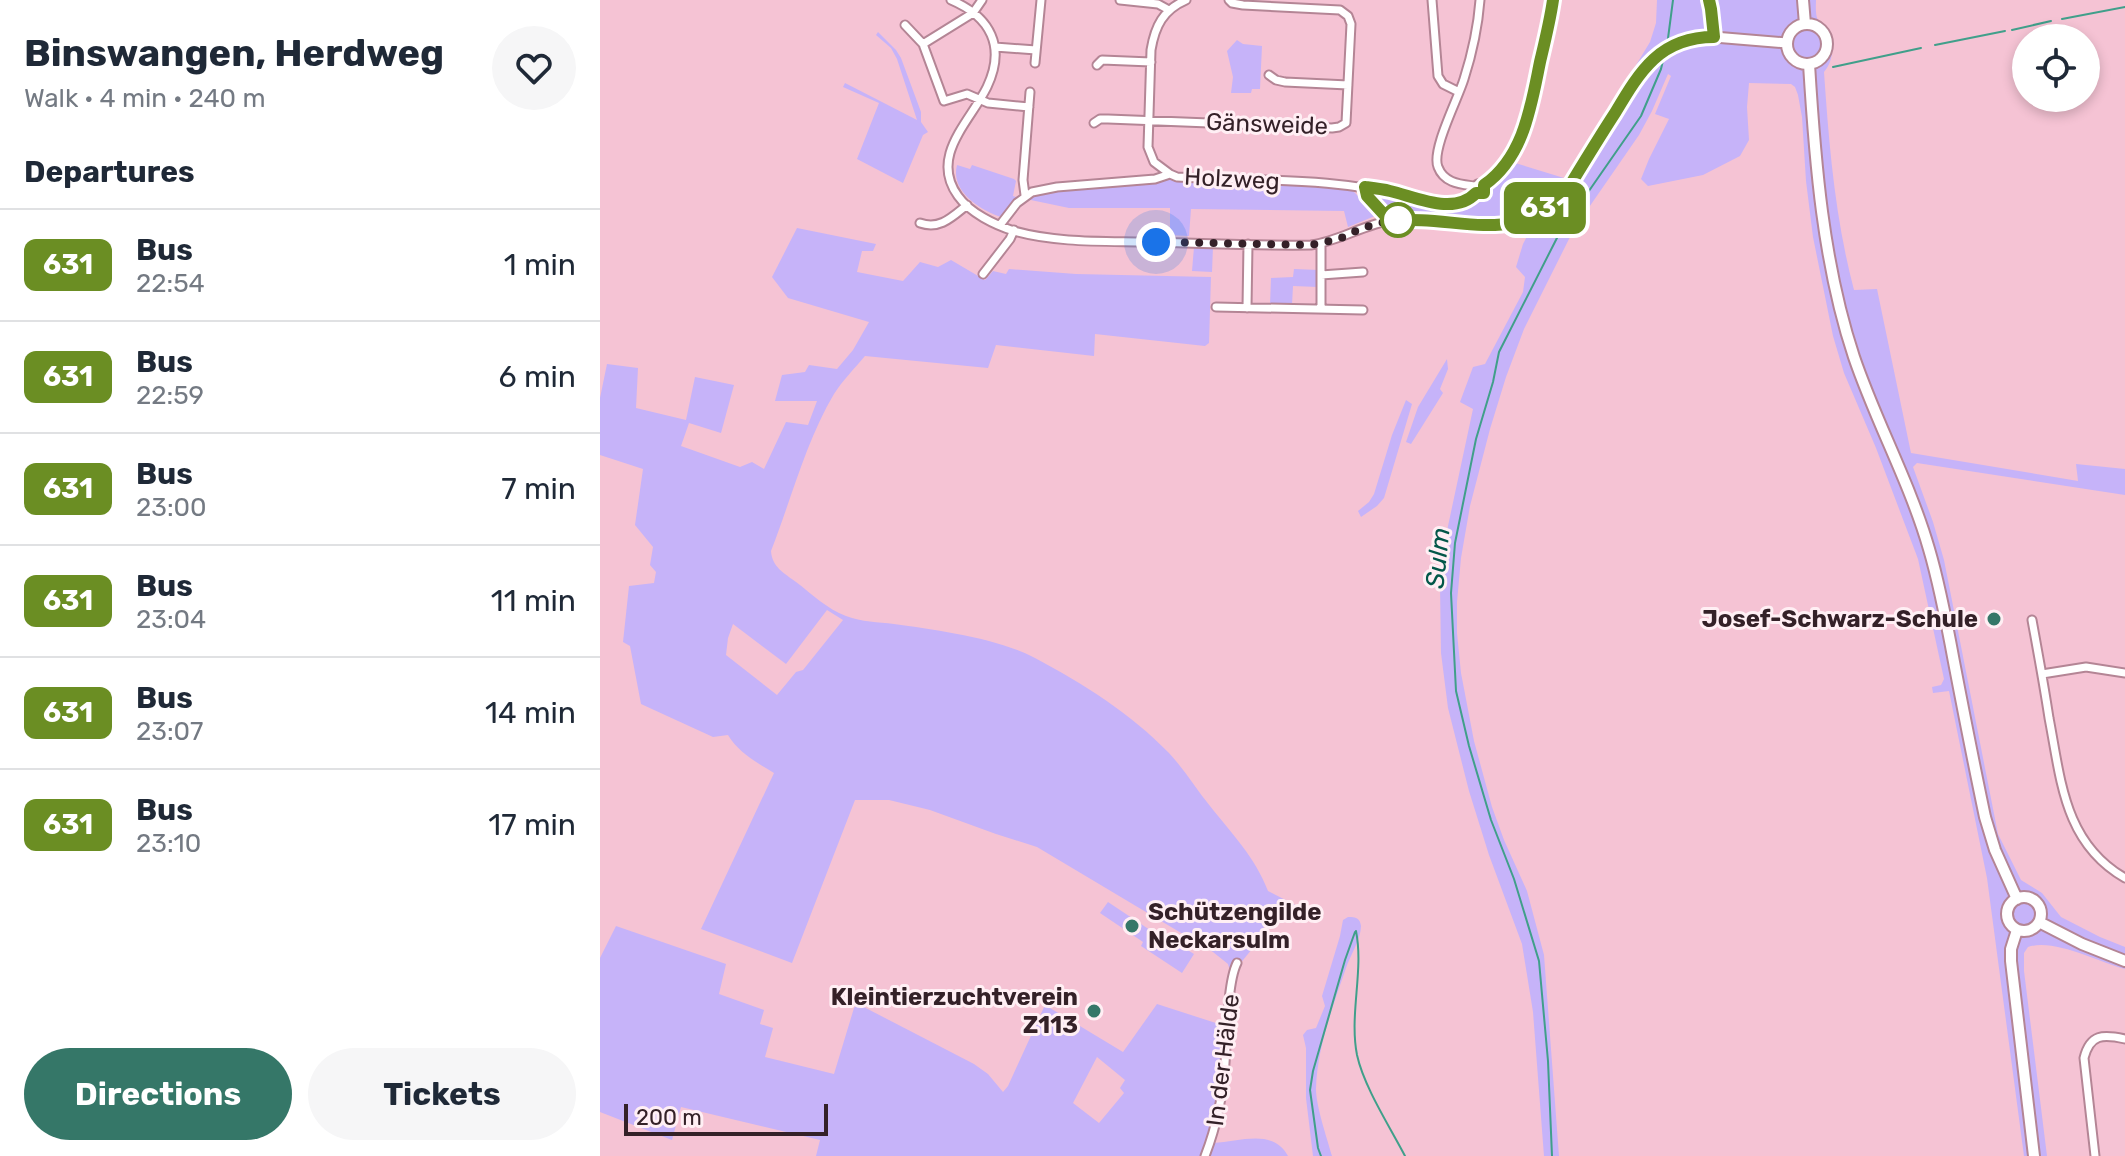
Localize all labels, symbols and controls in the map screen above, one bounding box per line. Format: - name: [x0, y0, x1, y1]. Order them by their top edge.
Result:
- map controls: [2012, 24, 2100, 112]
- button: locate: [2012, 24, 2100, 112]
- button: heart: [492, 26, 576, 110]
- text: Binswangen, Herdweg: [24, 30, 444, 76]
- text: Walk · 4 min · 240 m: [24, 83, 266, 114]
- street label: Gänsweide: [1206, 108, 1328, 140]
- text: Departures: [24, 154, 195, 190]
- street label: Holzweg: [1184, 163, 1280, 195]
- line badge: 631: [1499, 182, 1591, 234]
- text: 631: [1520, 191, 1570, 224]
- unlabelled marker: [1381, 203, 1415, 237]
- your location: [1136, 222, 1176, 262]
- text: Bus: [136, 232, 193, 268]
- text: 1 min: [504, 247, 576, 283]
- text: 631: [43, 248, 93, 281]
- text: 22:54: [136, 268, 205, 299]
- text: Bus: [136, 344, 193, 380]
- text: 6 min: [498, 359, 576, 395]
- text: 631: [43, 360, 93, 393]
- text: 22:59: [136, 380, 204, 411]
- text: Bus: [136, 456, 193, 492]
- text: 7 min: [501, 471, 576, 507]
- text: 631: [43, 472, 93, 505]
- text: 23:00: [136, 492, 207, 523]
- water label: Sulm: [1419, 526, 1457, 590]
- text: Bus: [136, 568, 193, 604]
- text: 11 min: [491, 583, 576, 619]
- text: 631: [43, 584, 93, 617]
- text: 23:04: [136, 604, 206, 635]
- place label: Josef-Schwarz-Schule: [1702, 605, 1978, 633]
- marker: Josef-Schwarz-Schule: [1985, 610, 2003, 628]
- text: Bus: [136, 680, 193, 716]
- text: 14 min: [485, 695, 576, 731]
- text: 631: [43, 696, 93, 729]
- text: 23:07: [136, 716, 203, 747]
- text: Bus: [136, 792, 193, 828]
- text: 17 min: [488, 807, 576, 843]
- text: 631: [43, 808, 93, 841]
- text: 23:10: [136, 828, 201, 859]
- place label: Schützengilde Neckarsulm: [1148, 898, 1321, 954]
- marker: Schützengilde Neckarsulm: [1123, 917, 1141, 935]
- place label: Kleintierzuchtverein Z113: [831, 983, 1078, 1039]
- street label: In der Hälde: [1201, 992, 1245, 1128]
- marker: Kleintierzuchtverein Z113: [1085, 1002, 1103, 1020]
- button: Directions: [24, 1048, 292, 1140]
- button: Tickets: [308, 1048, 576, 1140]
- scale bar: [624, 1100, 828, 1136]
- text: 200 m: [636, 1104, 702, 1131]

